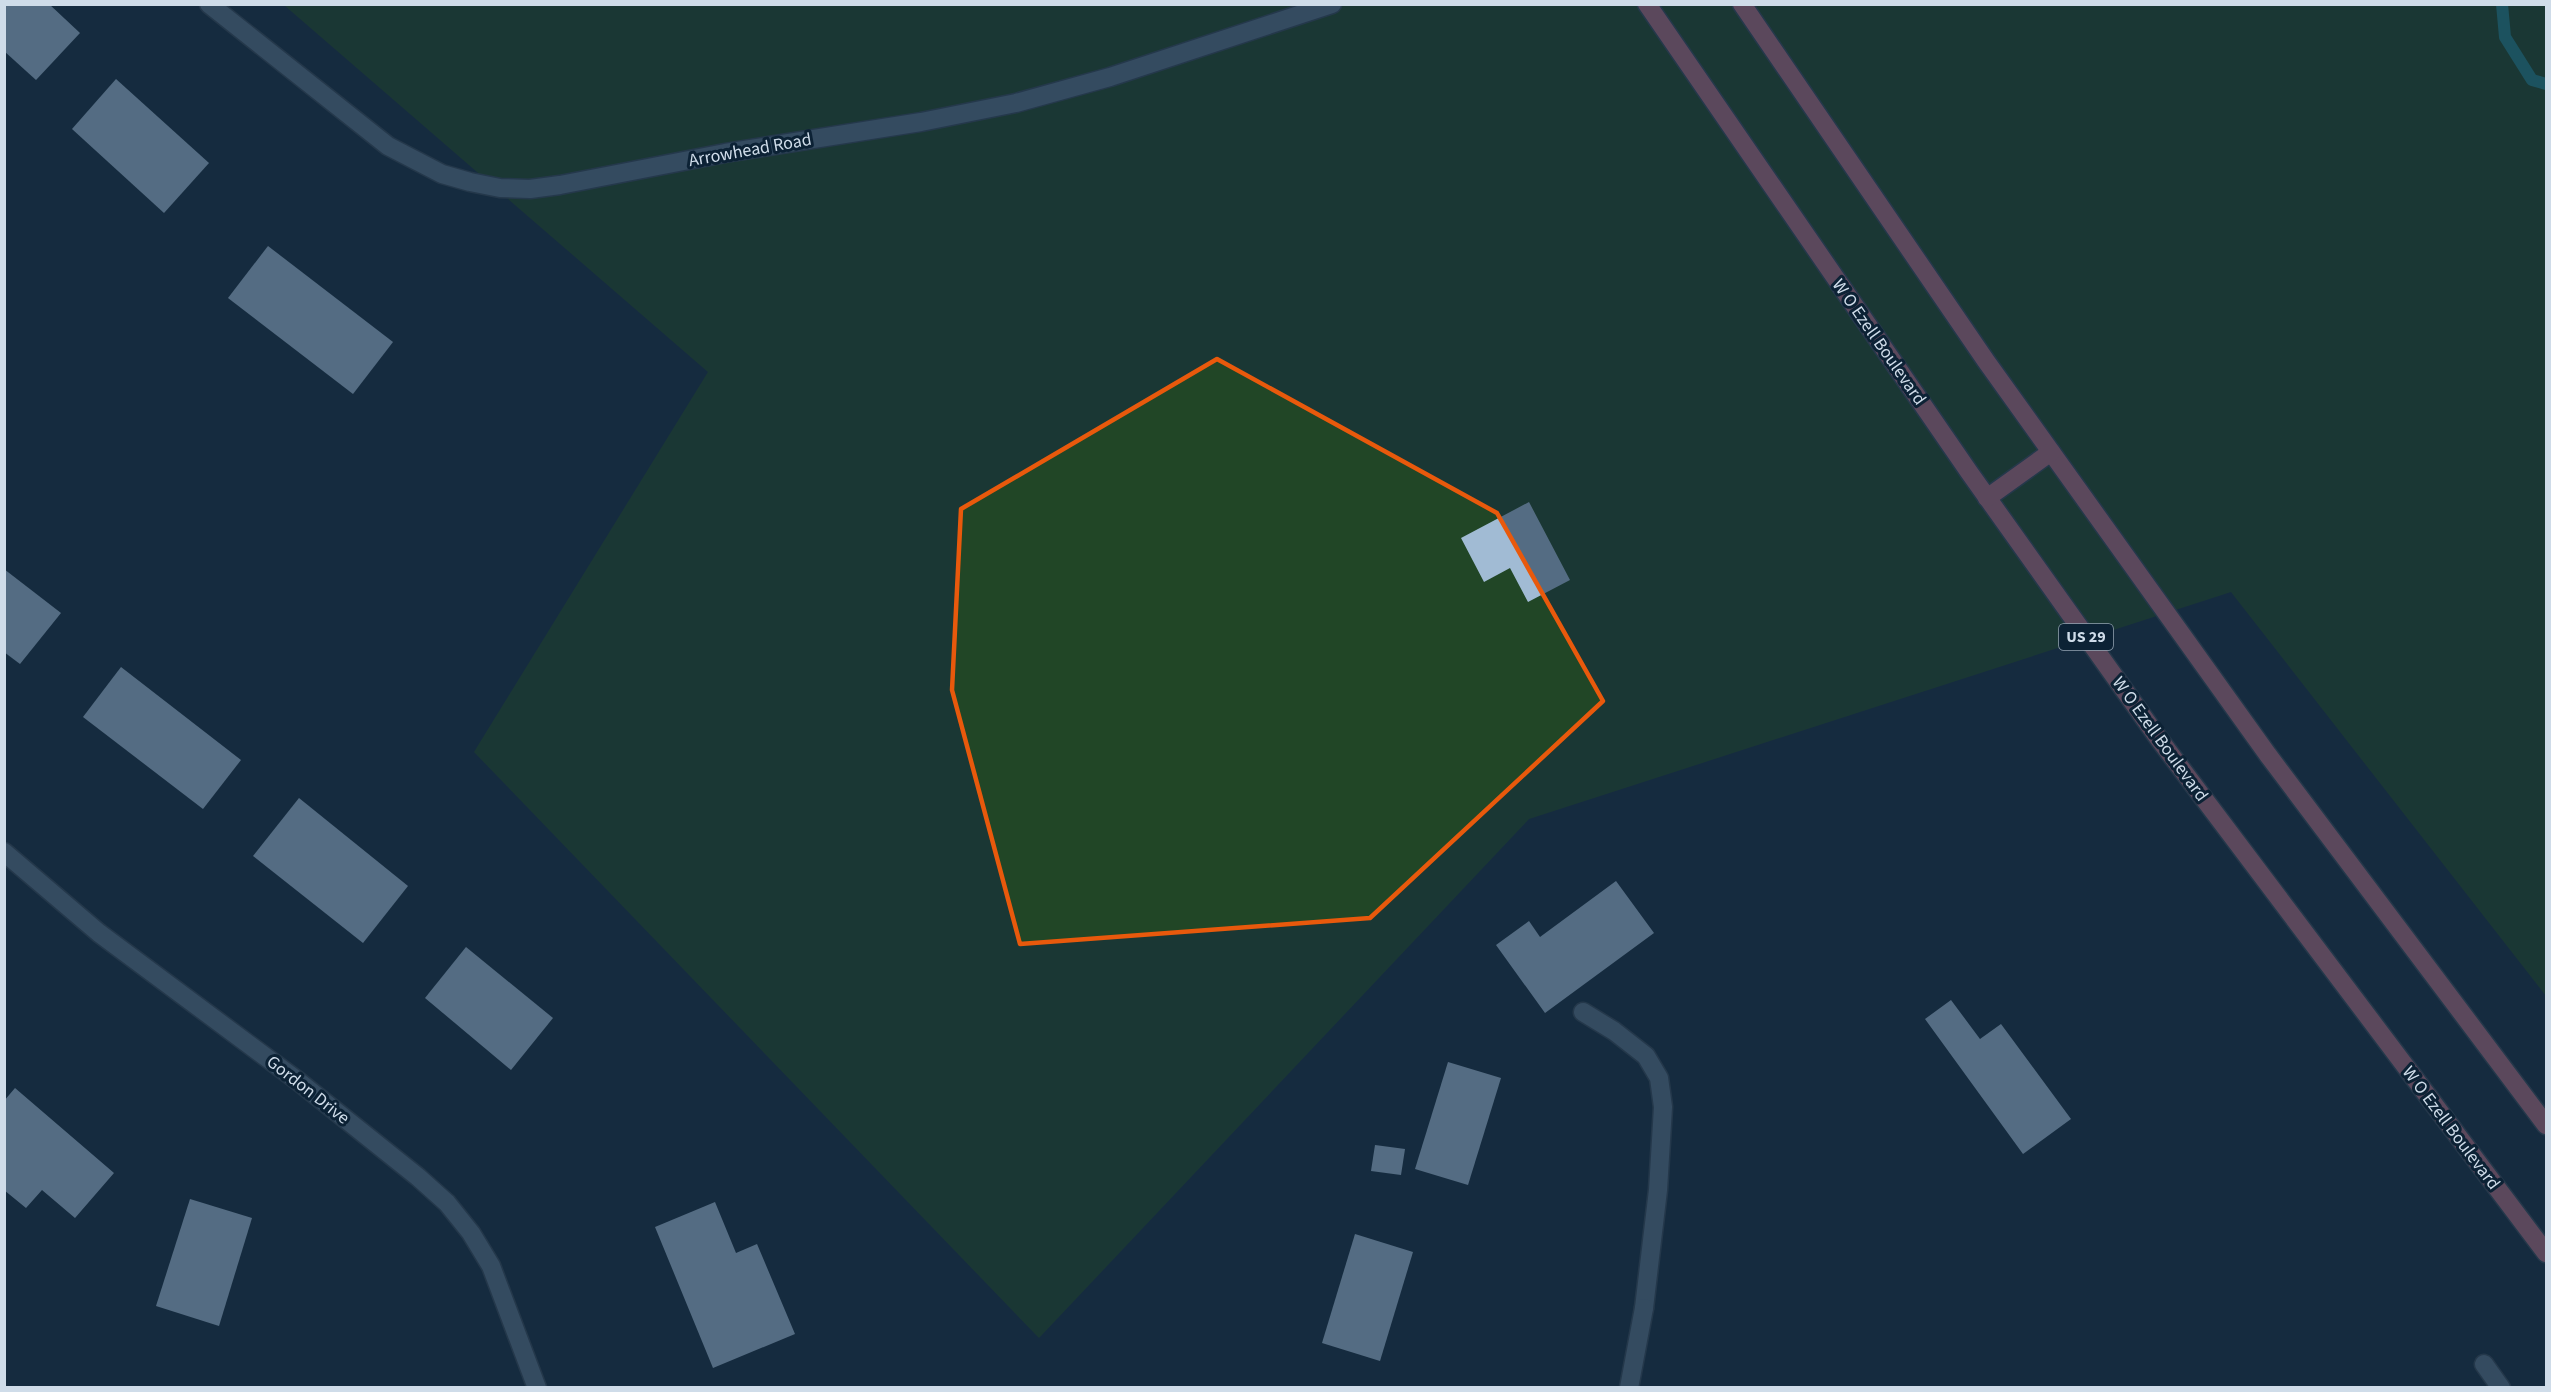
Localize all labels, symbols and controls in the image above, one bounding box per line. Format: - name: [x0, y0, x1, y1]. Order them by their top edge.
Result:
- street label: Arrowhead Road: [687, 127, 813, 173]
- street label: W O Ezell Boulevard: [1826, 274, 1932, 410]
- road number: US 29: [2059, 624, 2113, 650]
- street label: W O Ezell Boulevard: [2106, 671, 2214, 807]
- street label: Gordon Drive: [261, 1050, 355, 1130]
- street label: W O Ezell Boulevard: [2396, 1061, 2506, 1195]

